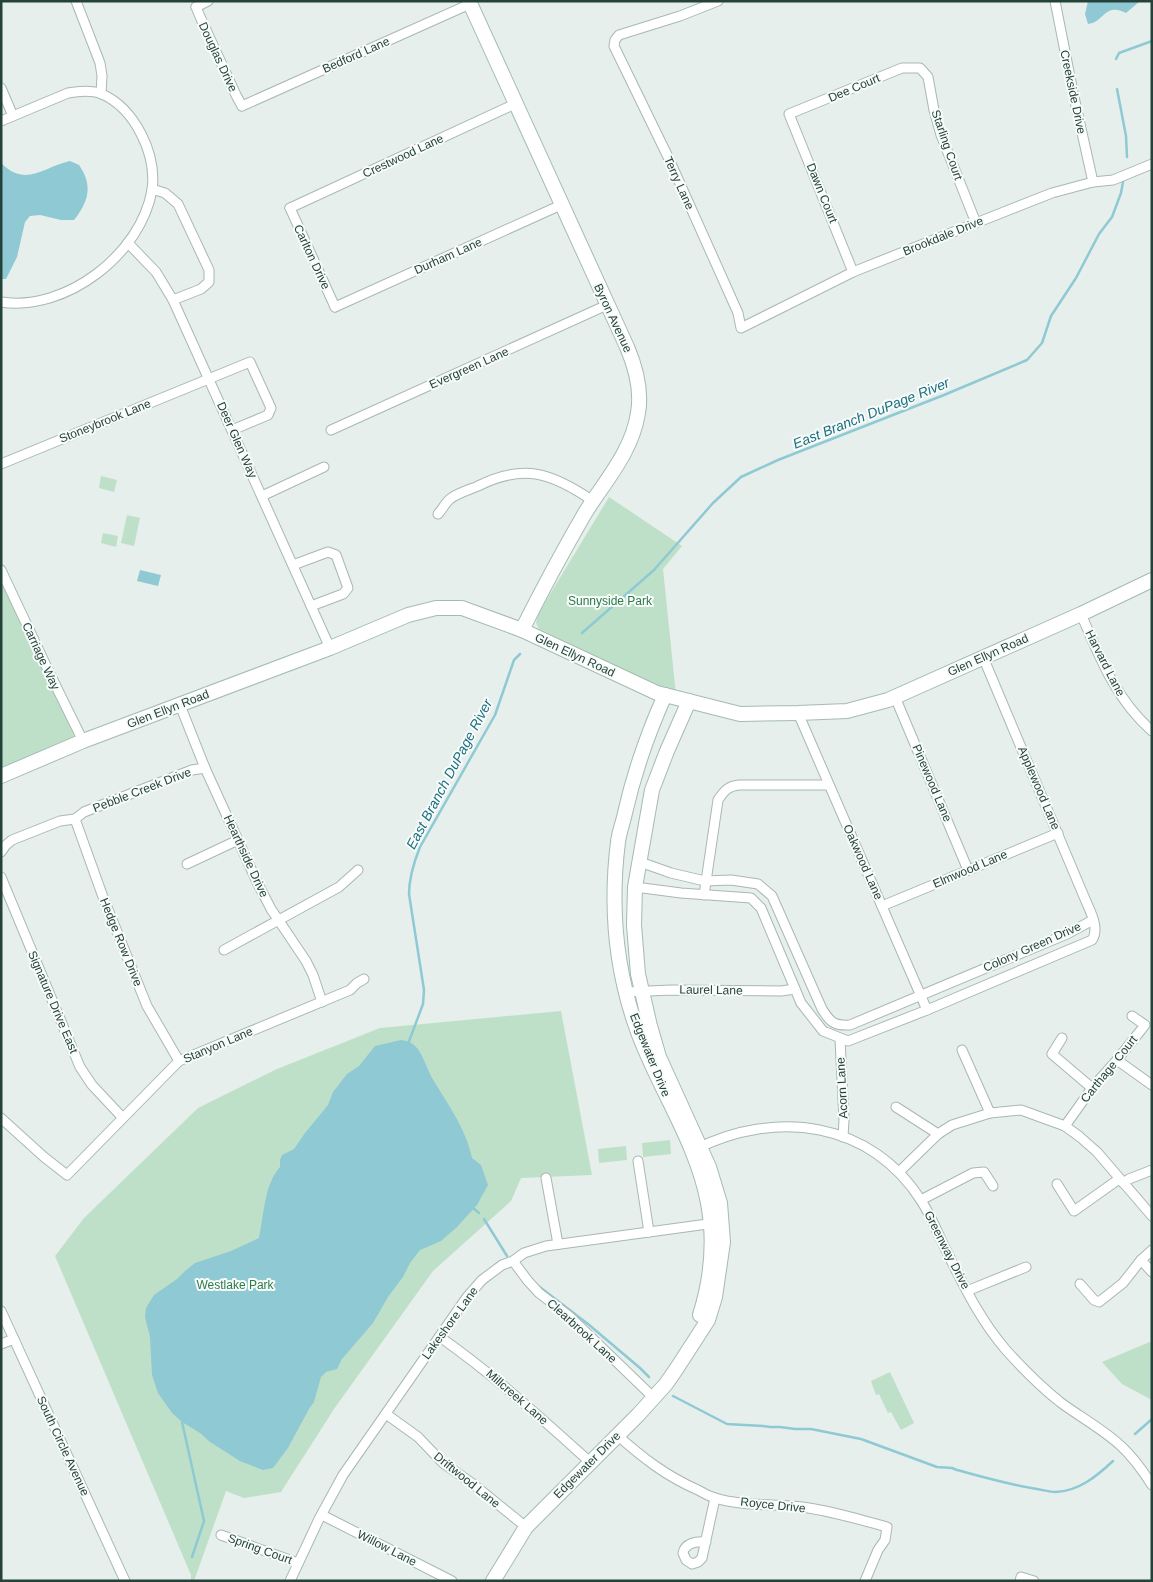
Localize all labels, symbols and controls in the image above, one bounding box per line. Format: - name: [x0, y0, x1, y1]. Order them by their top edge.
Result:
- street label: Douglas Drive: [196, 20, 240, 94]
- street label: Bedford Lane: [320, 34, 392, 76]
- street label: Creekside Drive: [1057, 49, 1089, 136]
- street label: Dee Court: [826, 71, 883, 105]
- street label: Starling Court: [928, 108, 966, 183]
- street label: Crestwood Lane: [360, 131, 446, 181]
- street label: Terry Lane: [661, 154, 697, 212]
- street label: Dawn Court: [804, 161, 841, 226]
- street label: Brookdale Drive: [901, 213, 986, 258]
- street label: Carlton Drive: [291, 222, 333, 292]
- street label: Durham Lane: [412, 235, 484, 277]
- street label: Byron Avenue: [591, 281, 635, 355]
- street label: Evergreen Lane: [427, 344, 511, 392]
- water label: East Branch DuPage River: [790, 374, 953, 452]
- street label: Stoneybrook Lane: [57, 396, 153, 446]
- street label: Deer Glen Way: [214, 400, 260, 480]
- park label: Sunnyside Park: [568, 594, 653, 608]
- street label: Carriage Way: [19, 620, 63, 692]
- street label: Harvard Lane: [1082, 627, 1128, 699]
- street label: Glen Ellyn Road: [533, 630, 617, 680]
- street label: Glen Ellyn Road: [946, 631, 1030, 679]
- street label: Glen Ellyn Road: [125, 687, 211, 731]
- water label: East Branch DuPage River: [403, 695, 496, 852]
- street label: Pinewood Lane: [909, 742, 955, 824]
- street label: Applewood Lane: [1015, 744, 1063, 832]
- street label: Pebble Creek Drive: [91, 765, 193, 815]
- street label: Hearthside Drive: [221, 813, 271, 900]
- street label: Oakwood Lane: [840, 822, 886, 902]
- street label: Elmwood Lane: [931, 847, 1010, 891]
- street label: Hedge Row Drive: [97, 896, 145, 989]
- street label: Colony Green Drive: [981, 919, 1083, 975]
- street label: Signature Drive East: [25, 949, 81, 1056]
- street label: Laurel Lane: [679, 982, 743, 998]
- street label: Edgewater Drive: [627, 1011, 673, 1099]
- street label: Stanyon Lane: [181, 1024, 255, 1066]
- street label: Carthage Court: [1078, 1032, 1141, 1105]
- street label: Acorn Lane: [833, 1057, 851, 1119]
- street label: Greenway Drive: [921, 1208, 973, 1292]
- park label: Westlake Park: [196, 1278, 275, 1292]
- street label: Lakeshore Lane: [419, 1284, 481, 1362]
- street label: Clearbrook Lane: [544, 1296, 620, 1366]
- street label: Millcreek Lane: [483, 1366, 551, 1428]
- street label: South Circle Avenue: [34, 1394, 92, 1498]
- street label: Edgewater Drive: [551, 1428, 624, 1501]
- street label: Driftwood Lane: [431, 1449, 503, 1511]
- street label: Royce Drive: [740, 1495, 807, 1515]
- street label: Willow Lane: [355, 1527, 419, 1569]
- street label: Spring Court: [226, 1531, 295, 1567]

